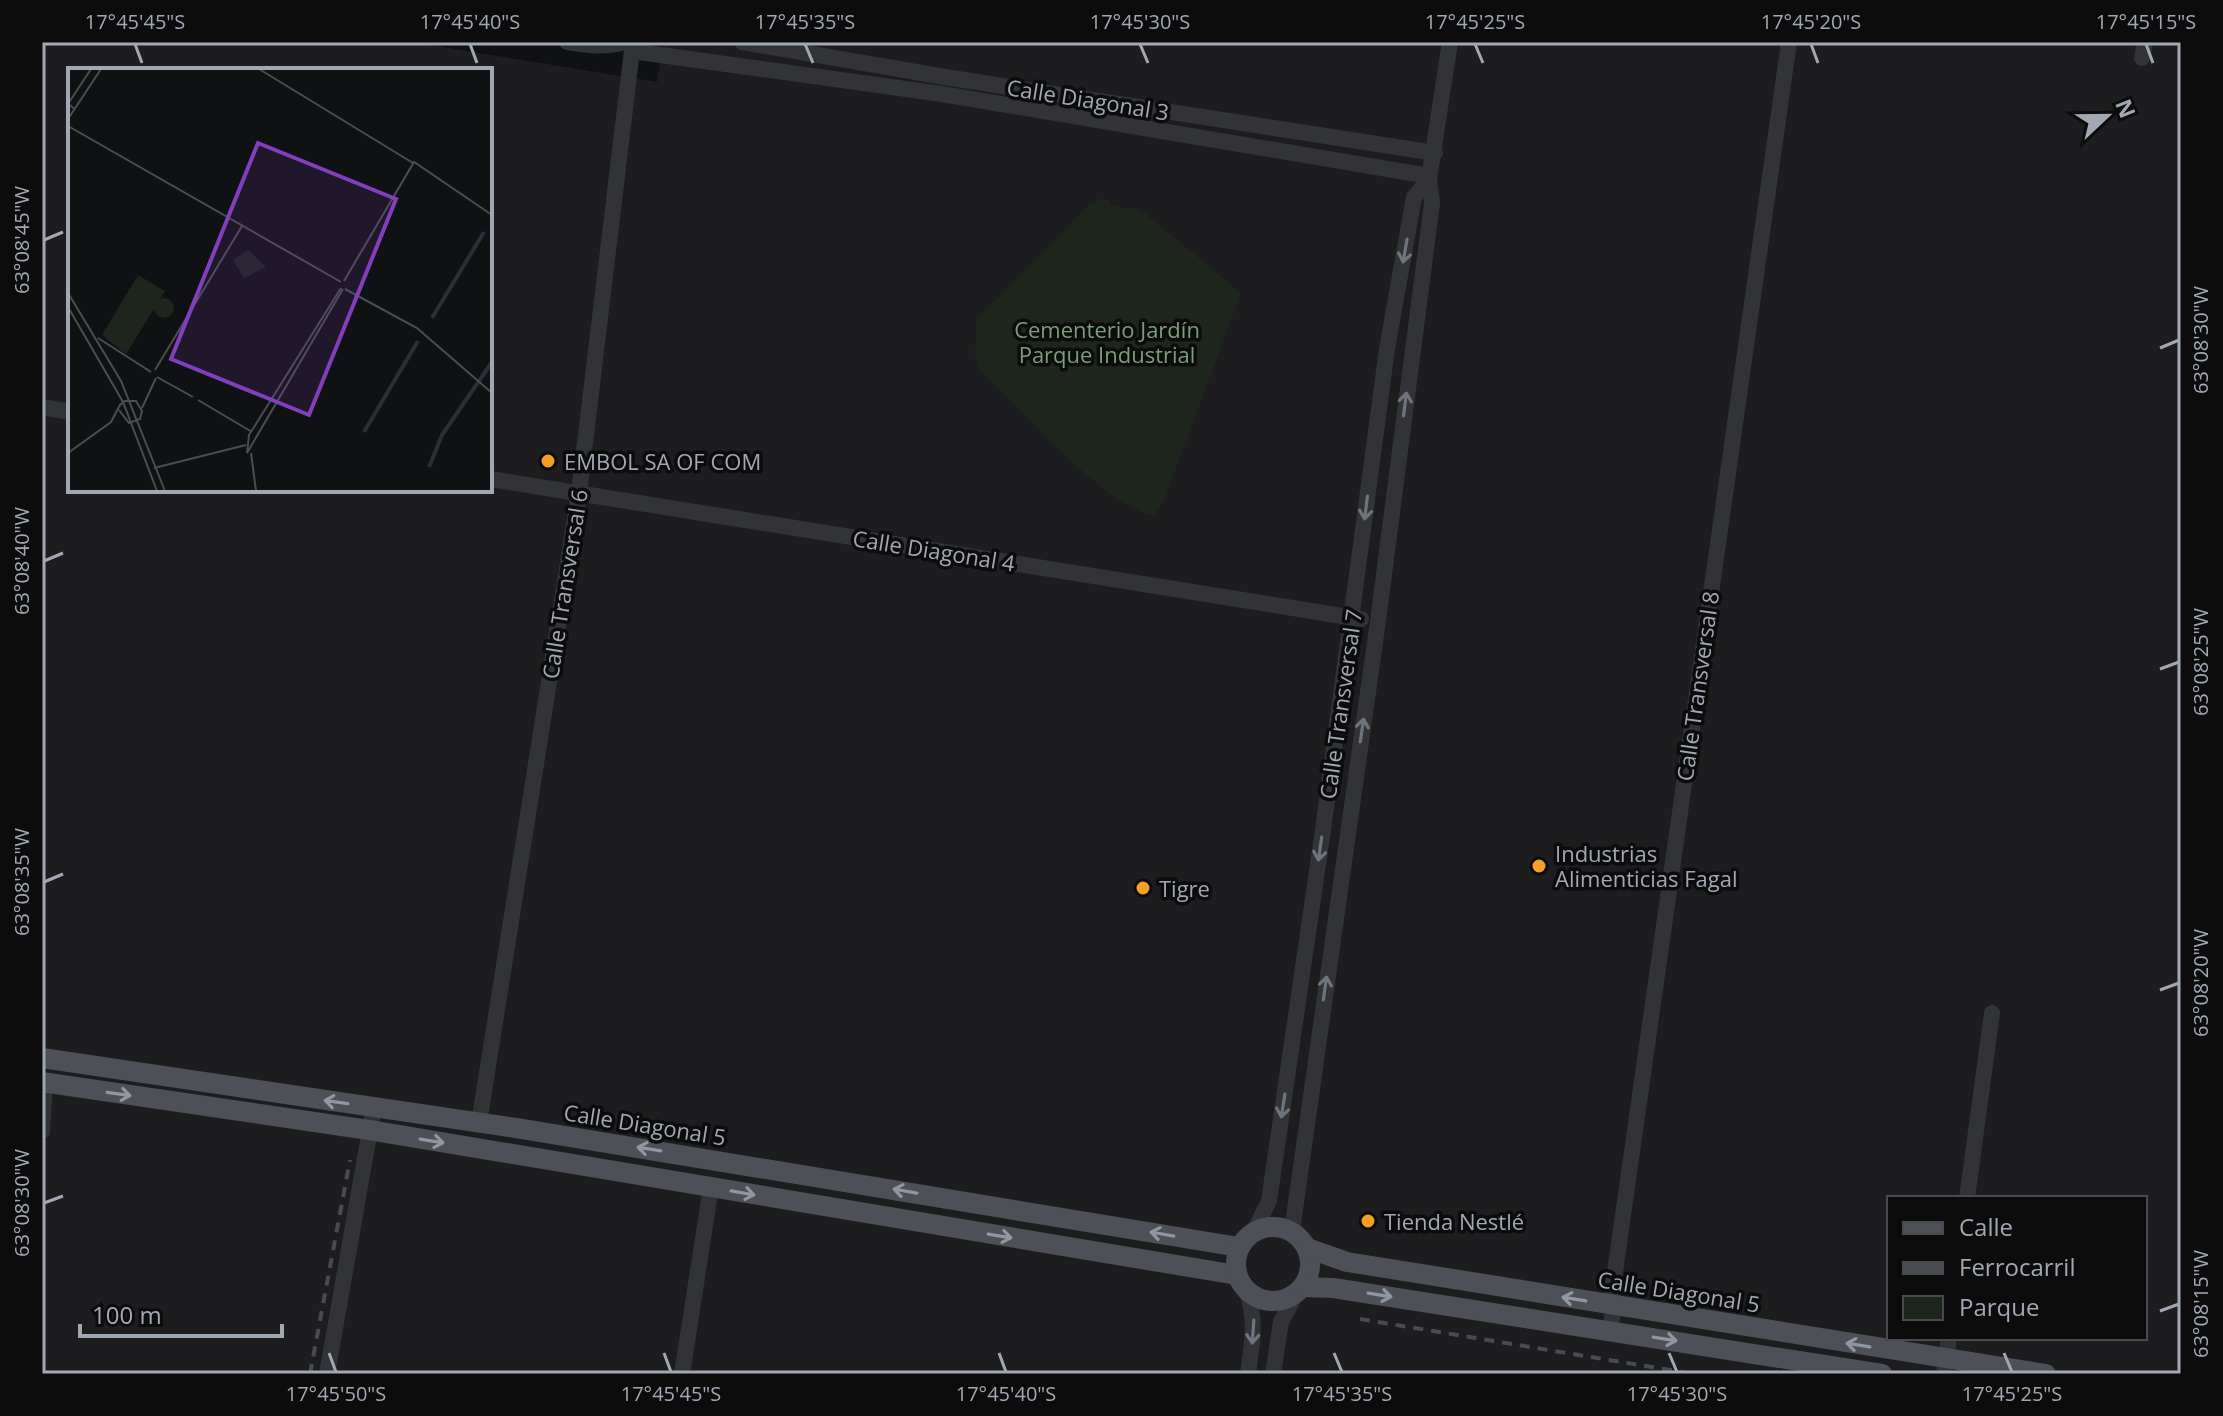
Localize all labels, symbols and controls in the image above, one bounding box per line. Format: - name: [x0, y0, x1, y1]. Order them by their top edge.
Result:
- text: 17°45'45"S: [85, 8, 185, 35]
- text: 17°45'40"S: [420, 8, 520, 35]
- text: 17°45'35"S: [755, 8, 855, 35]
- text: 17°45'30"S: [1090, 8, 1190, 35]
- text: 17°45'25"S: [1425, 8, 1525, 35]
- text: 17°45'20"S: [1761, 8, 1861, 35]
- text: 17°45'15"S: [2096, 8, 2196, 35]
- inset map: [68, 68, 492, 492]
- street label: Calle Diagonal 3: [1005, 71, 1171, 127]
- north arrow: [2067, 76, 2147, 156]
- text: N: [2109, 94, 2144, 122]
- text: 63°08'45"W: [8, 185, 35, 294]
- one-way arrow: [1396, 237, 1411, 263]
- text: 63°08'30"W: [2187, 285, 2214, 394]
- park label: Cementerio Jardín Parque Industrial: [1014, 314, 1200, 369]
- one-way arrow: [1398, 391, 1413, 418]
- place label: EMBOL SA OF COM: [564, 446, 761, 476]
- marker: EMBOL SA OF COM: [539, 452, 557, 470]
- street label: Calle Transversal 6: [534, 487, 594, 681]
- one-way arrow: [1358, 495, 1373, 520]
- text: 63°08'40"W: [8, 506, 35, 615]
- street label: Calle Diagonal 4: [851, 522, 1018, 578]
- street label: Calle Transversal 8: [1669, 589, 1725, 783]
- street label: Calle Transversal 7: [1312, 607, 1368, 801]
- text: 63°08'25"W: [2187, 607, 2214, 716]
- one-way arrow: [1355, 718, 1370, 743]
- text: 63°08'35"W: [8, 827, 35, 936]
- one-way arrow: [1312, 836, 1327, 861]
- place label: Industrias Alimenticias Fagal: [1555, 838, 1737, 893]
- marker: Industrias Alimenticias Fagal: [1530, 857, 1548, 875]
- place label: Tigre: [1159, 873, 1210, 903]
- marker: Tigre: [1134, 879, 1152, 897]
- text: 63°08'20"W: [2187, 928, 2214, 1037]
- one-way arrow: [1318, 975, 1333, 1001]
- one-way arrow: [106, 1087, 131, 1102]
- one-way arrow: [1275, 1093, 1290, 1118]
- one-way arrow: [324, 1094, 350, 1109]
- street label: Calle Diagonal 5: [562, 1096, 728, 1152]
- one-way arrow: [418, 1134, 444, 1149]
- one-way arrow: [637, 1141, 662, 1156]
- text: 63°08'30"W: [8, 1148, 35, 1257]
- one-way arrow: [893, 1183, 919, 1198]
- one-way arrow: [730, 1186, 755, 1201]
- legend: [1887, 1196, 2147, 1340]
- place label: Tienda Nestlé: [1384, 1206, 1524, 1236]
- text: Calle: [1959, 1210, 2013, 1243]
- marker: Tienda Nestlé: [1359, 1212, 1377, 1230]
- one-way arrow: [1150, 1226, 1175, 1241]
- one-way arrow: [987, 1229, 1012, 1244]
- text: 63°08'15"W: [2187, 1249, 2214, 1358]
- text: Ferrocarril: [1959, 1250, 2075, 1283]
- street label: Calle Diagonal 5: [1596, 1263, 1762, 1319]
- scale bar: [80, 1288, 282, 1338]
- one-way arrow: [1367, 1288, 1392, 1303]
- one-way arrow: [1561, 1290, 1587, 1305]
- text: Parque: [1959, 1290, 2039, 1323]
- text: 100 m: [92, 1298, 162, 1331]
- one-way arrow: [1245, 1318, 1260, 1345]
- one-way arrow: [1652, 1332, 1677, 1347]
- one-way arrow: [1846, 1336, 1871, 1351]
- text: 17°45'50"S: [286, 1380, 386, 1407]
- text: 17°45'45"S: [621, 1380, 721, 1407]
- text: 17°45'40"S: [956, 1380, 1056, 1407]
- text: 17°45'35"S: [1292, 1380, 1392, 1407]
- text: 17°45'30"S: [1627, 1380, 1727, 1407]
- text: 17°45'25"S: [1962, 1380, 2062, 1407]

